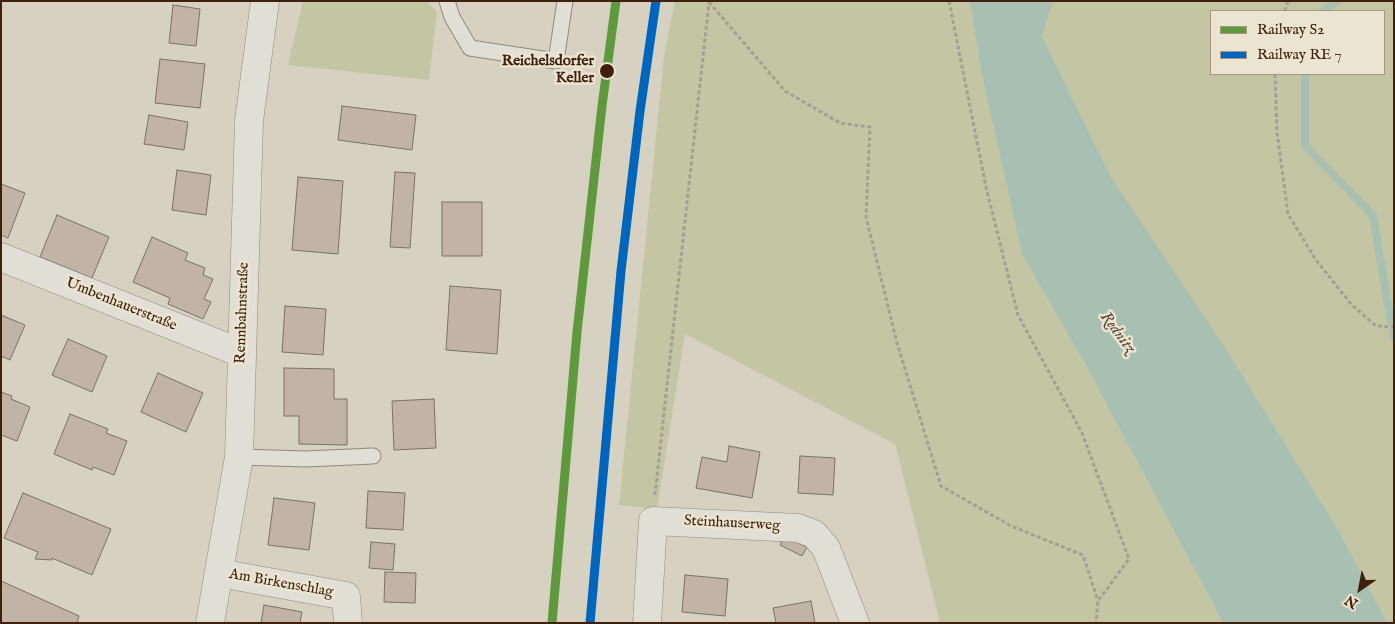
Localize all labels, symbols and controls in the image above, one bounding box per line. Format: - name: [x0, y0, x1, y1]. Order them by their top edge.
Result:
- legend: [1210, 10, 1385, 75]
- text: Railway S2: [1257, 20, 1324, 39]
- text: Railway RE 7: [1257, 45, 1342, 64]
- place label: Reichelsdorfer Keller: [502, 53, 594, 88]
- marker: Reichelsdorfer Keller: [598, 62, 616, 80]
- street label: Rennbahnstraße: [232, 262, 254, 364]
- street label: Umbenhauerstraße: [63, 274, 179, 336]
- water label: Rednitz: [1095, 309, 1139, 357]
- street label: Steinhauserweg: [683, 512, 781, 536]
- north arrow: [1335, 564, 1385, 614]
- street label: Am Birkenschlag: [227, 566, 335, 602]
- text: N: [1342, 591, 1362, 612]

